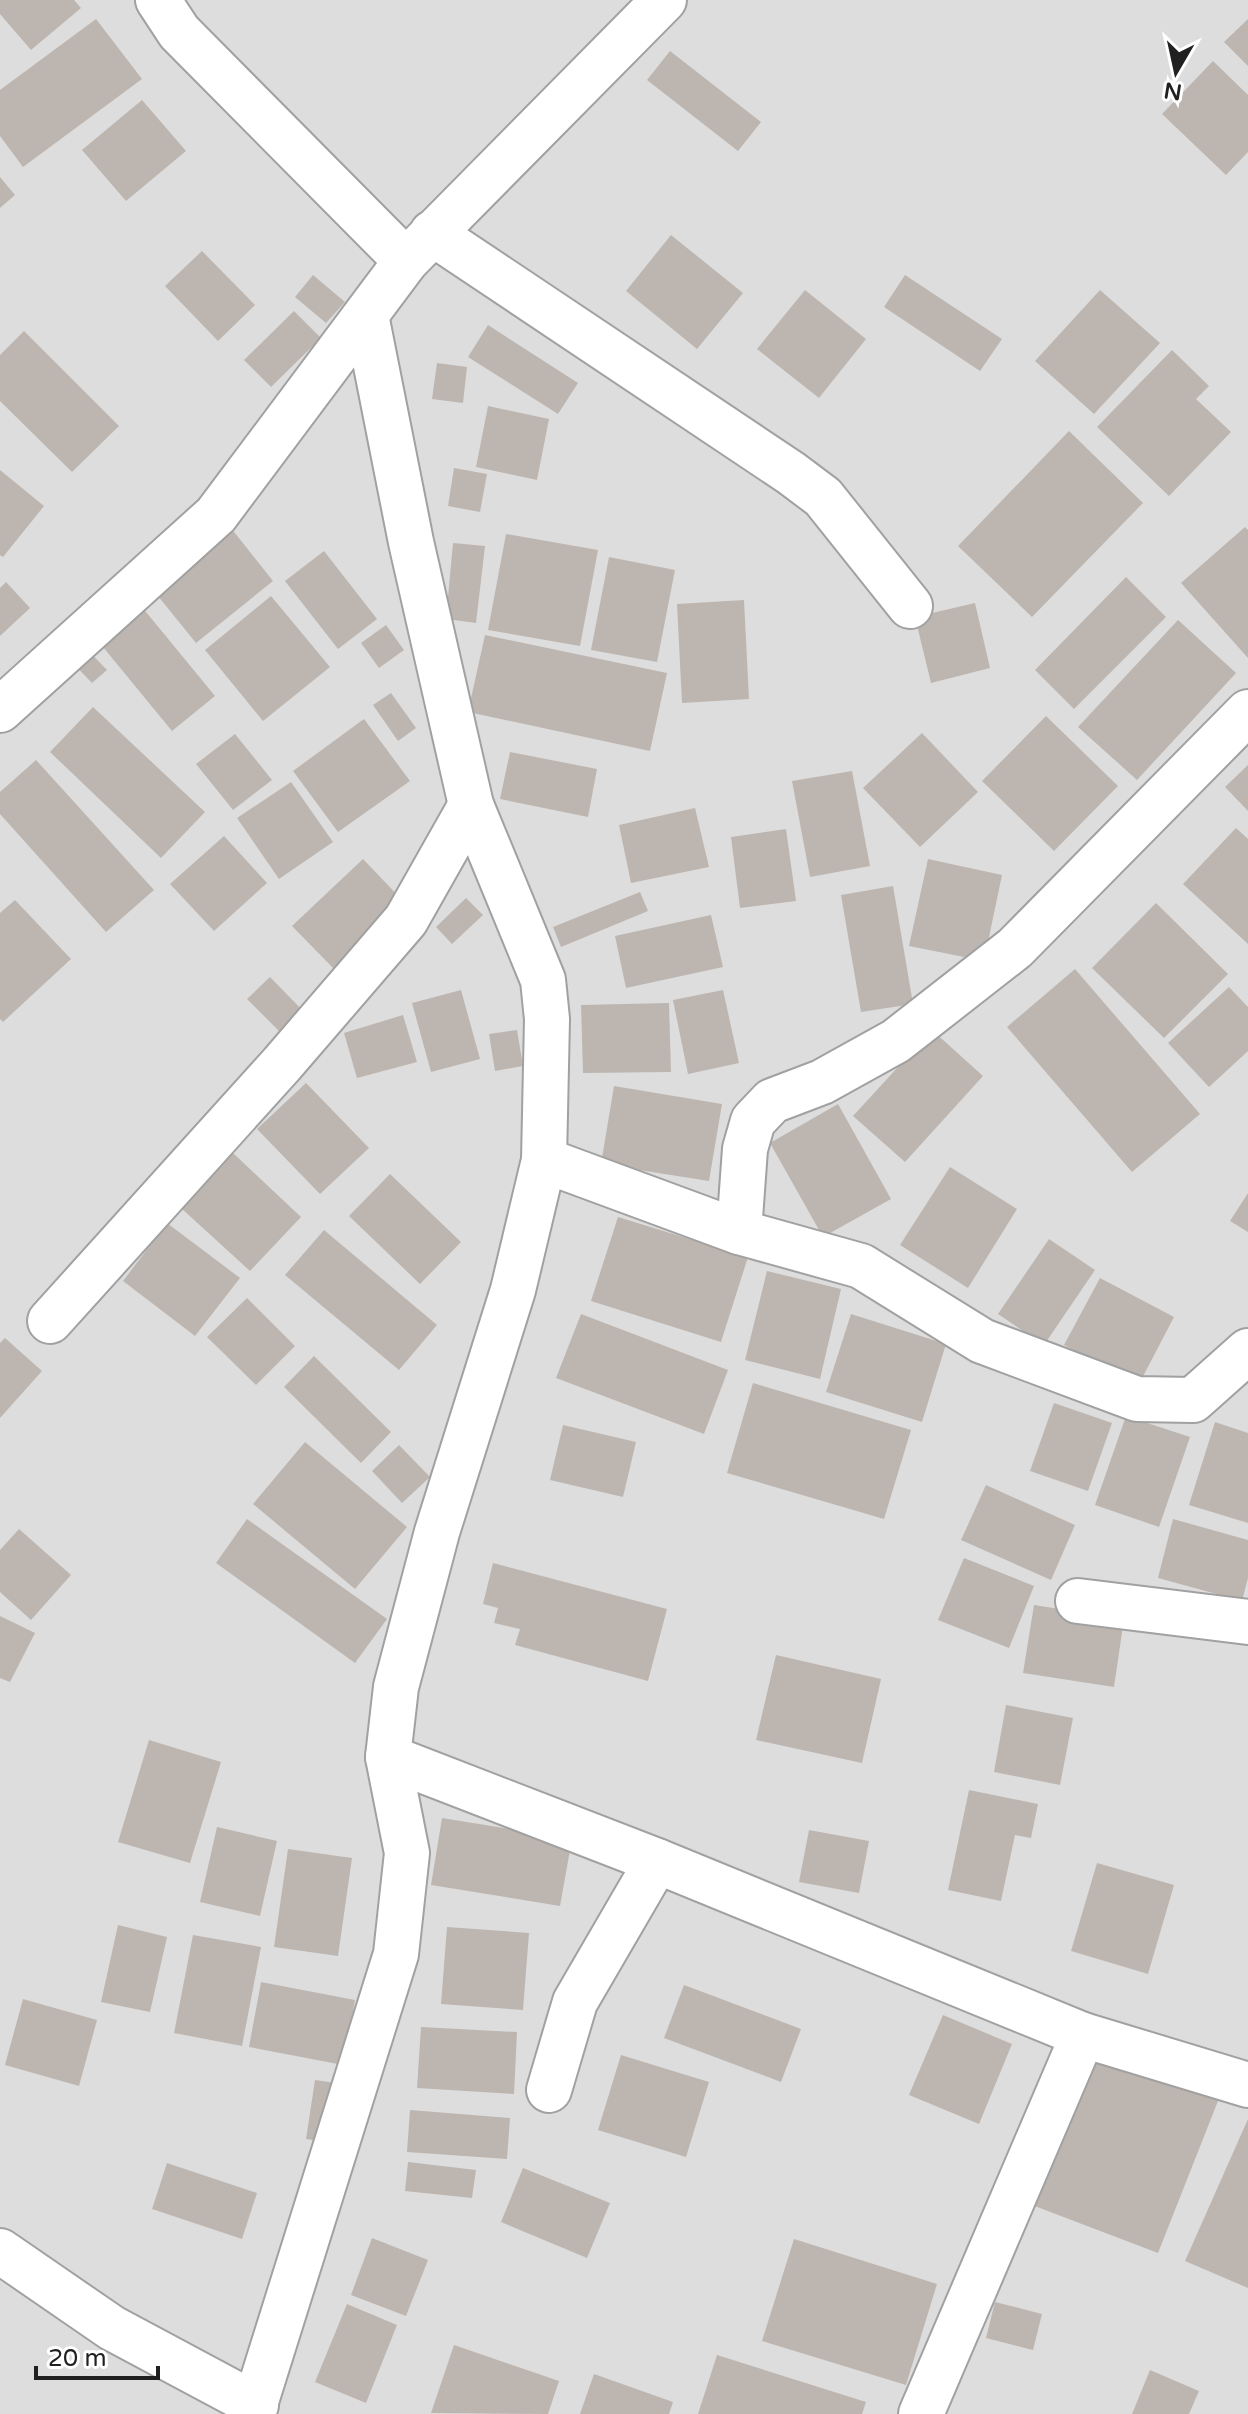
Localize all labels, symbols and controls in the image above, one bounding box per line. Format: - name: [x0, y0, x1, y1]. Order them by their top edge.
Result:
- north arrow: [1136, 32, 1216, 112]
- text: N: [1162, 77, 1184, 105]
- scale bar: [36, 2330, 158, 2380]
- text: 20 m: [48, 2344, 106, 2373]

